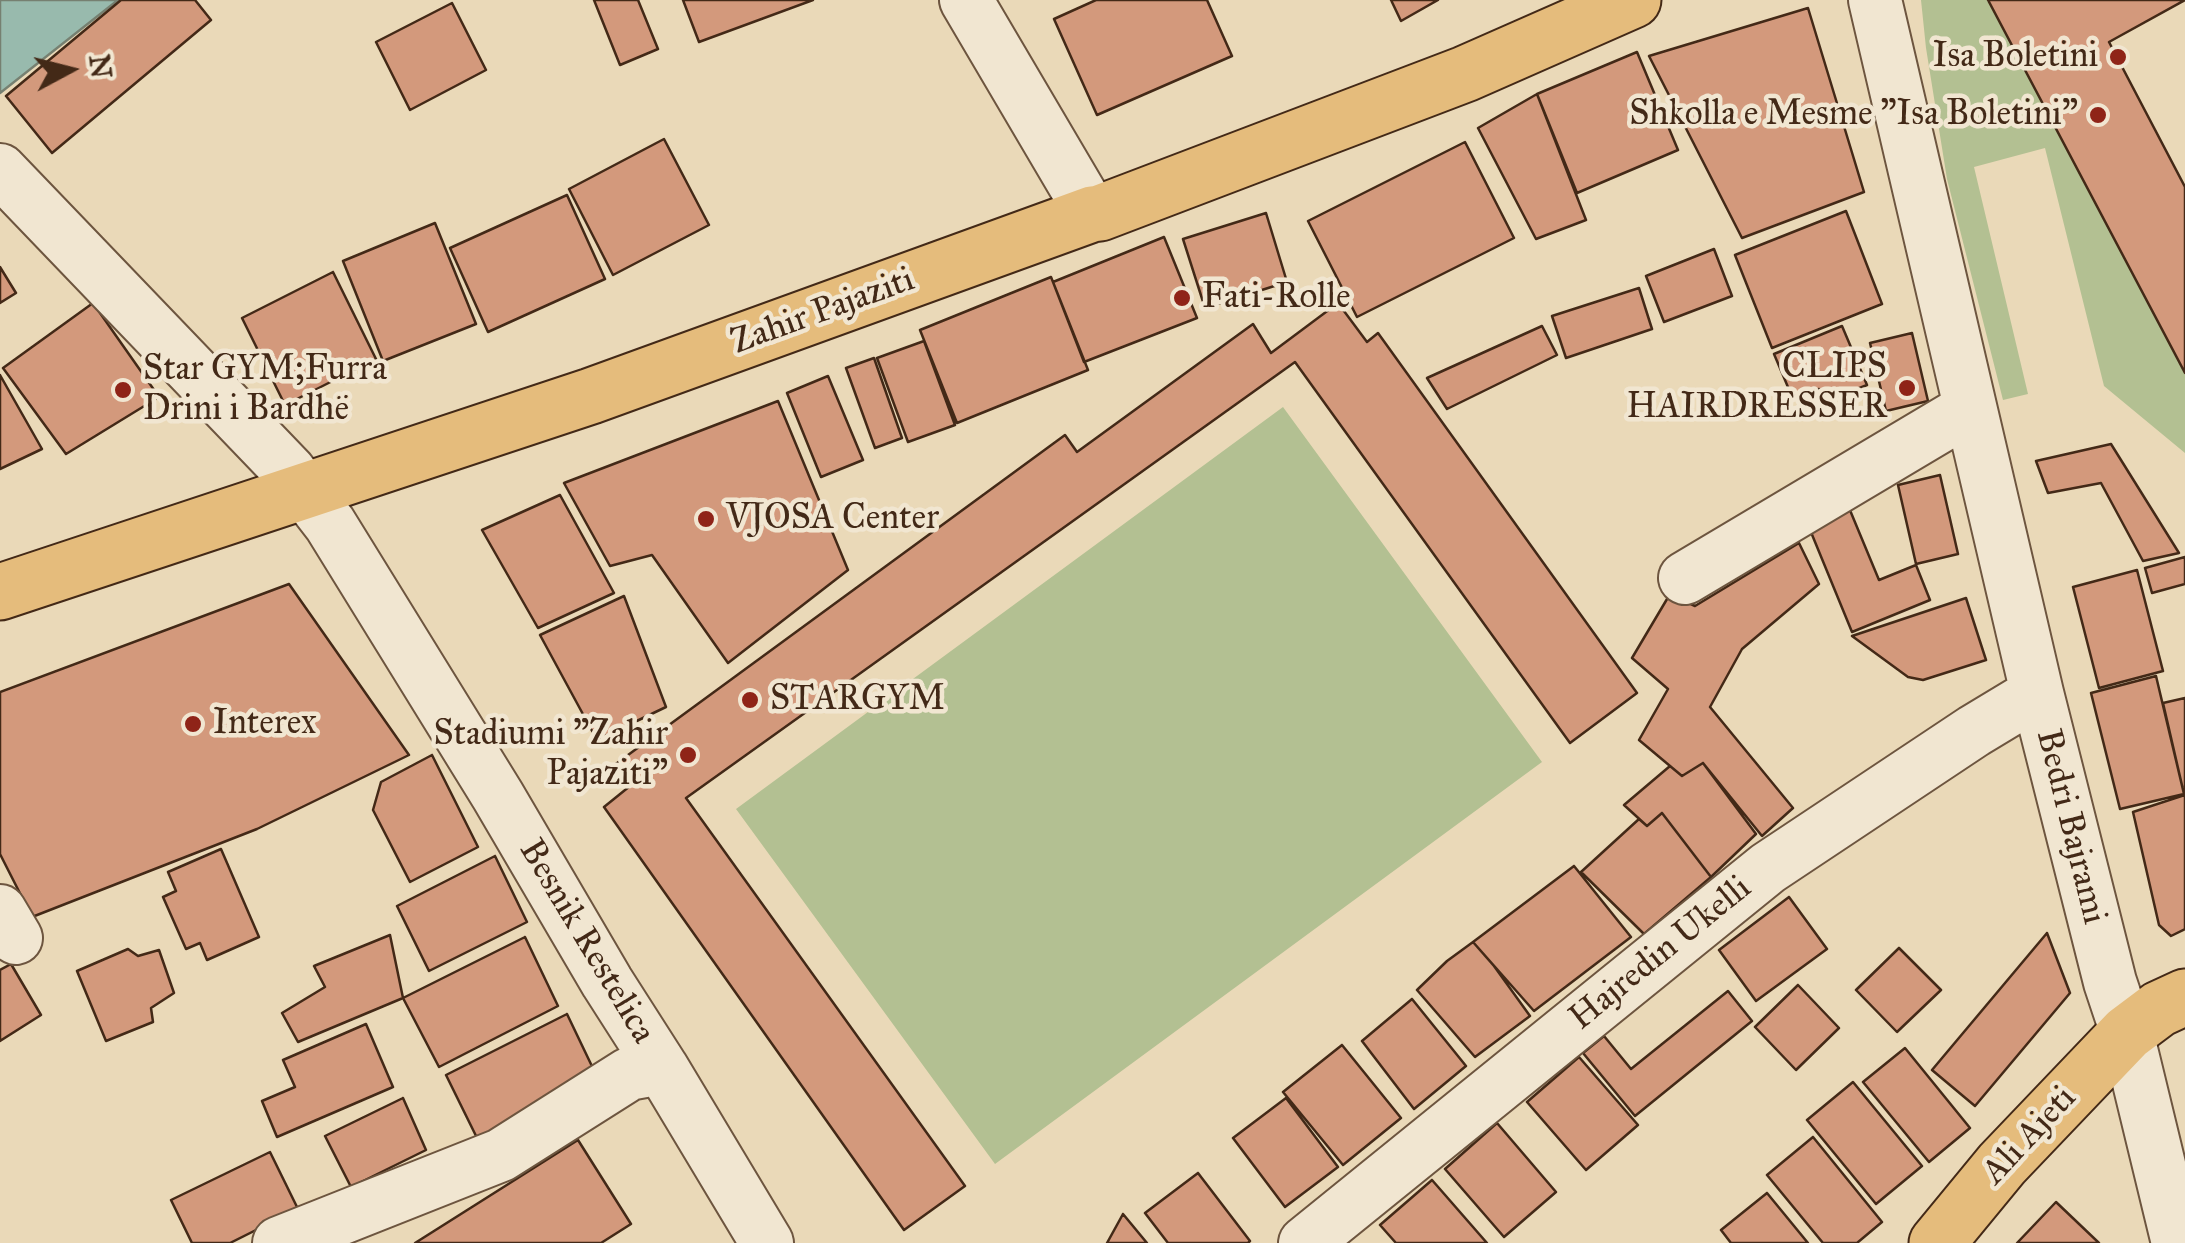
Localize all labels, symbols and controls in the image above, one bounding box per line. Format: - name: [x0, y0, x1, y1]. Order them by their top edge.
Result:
- north arrow: [20, 20, 120, 120]
- place label: Isa Boletini: [1933, 36, 2098, 78]
- marker: Isa Boletini: [2107, 46, 2129, 68]
- text: N: [81, 52, 119, 80]
- place label: Shkolla e Mesme "Isa Boletini": [1629, 94, 2078, 136]
- marker: Shkolla e Mesme "Isa Boletini": [2087, 104, 2109, 126]
- street label: Zahir Pajaziti: [726, 260, 920, 364]
- place label: Fati-Rolle: [1202, 277, 1351, 319]
- marker: Fati-Rolle: [1171, 287, 1193, 309]
- place label: CLIPS HAIRDRESSER: [1627, 347, 1887, 429]
- place label: Star GYM;Furra Drini i Bardhë: [143, 349, 387, 431]
- marker: CLIPS HAIRDRESSER: [1896, 377, 1918, 399]
- marker: Star GYM;Furra Drini i Bardhë: [112, 379, 134, 401]
- place label: VJOSA Center: [726, 498, 939, 540]
- marker: VJOSA Center: [695, 508, 717, 530]
- place label: STARGYM: [770, 679, 945, 721]
- marker: STARGYM: [739, 689, 761, 711]
- place label: Interex: [213, 703, 317, 745]
- marker: Interex: [182, 713, 204, 735]
- place label: Stadiumi "Zahir Pajaziti": [433, 714, 668, 796]
- street label: Bedri Bajrami: [2026, 725, 2114, 929]
- marker: Stadiumi "Zahir Pajaziti": [677, 744, 699, 766]
- street label: Besnik Restelica: [509, 833, 663, 1051]
- street label: Hajredin Ukelli: [1562, 868, 1760, 1040]
- street label: Ali Ajeti: [1974, 1078, 2086, 1194]

